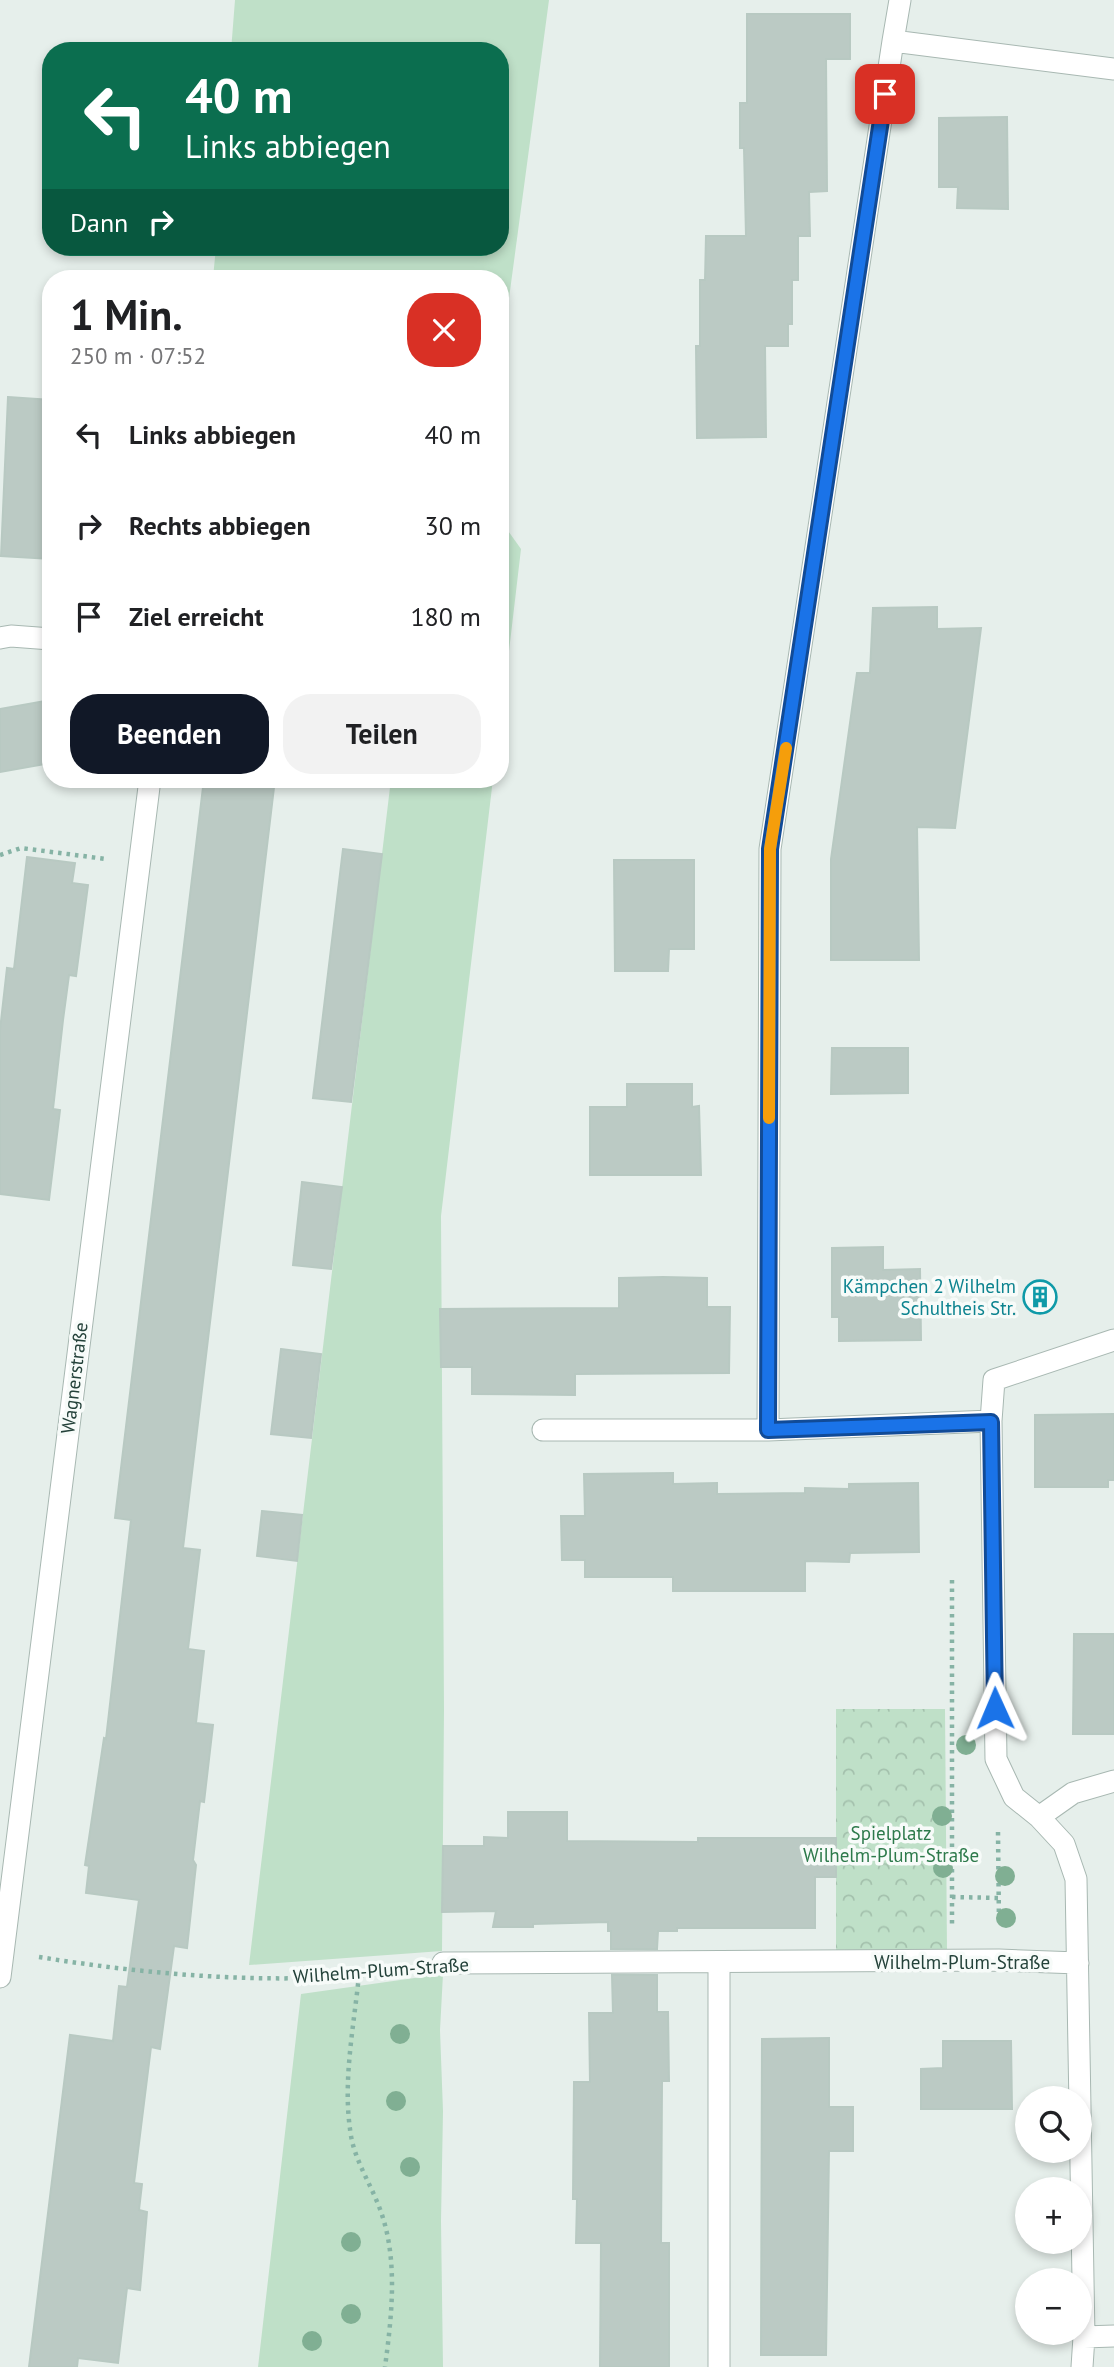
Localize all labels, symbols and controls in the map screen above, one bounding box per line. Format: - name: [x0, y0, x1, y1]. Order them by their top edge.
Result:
- text: 40 m: [185, 63, 292, 127]
- pin: [855, 64, 915, 124]
- icon: left: [70, 70, 161, 161]
- icon: arrive: [866, 75, 904, 113]
- text: Links abbiegen: [185, 125, 391, 167]
- icon: right: [142, 203, 180, 241]
- text: Dann: [70, 206, 128, 239]
- text: 1 Min.: [70, 287, 183, 342]
- button: close: [407, 293, 481, 367]
- text: 250 m · 07:52: [70, 341, 206, 370]
- icon: left: [70, 416, 108, 454]
- text: Links abbiegen: [129, 418, 296, 451]
- text: 40 m: [425, 418, 481, 451]
- icon: right: [70, 507, 108, 545]
- text: Rechts abbiegen: [129, 509, 311, 542]
- text: 30 m: [425, 509, 481, 542]
- icon: arrive: [70, 598, 108, 636]
- text: Ziel erreicht: [129, 600, 264, 633]
- text: 180 m: [410, 600, 481, 633]
- button: Beenden: [70, 694, 269, 774]
- button: Teilen: [283, 694, 481, 774]
- place label: Kämpchen 2 Wilhelm Schultheis Str.: [843, 1274, 1016, 1320]
- building icon: Kämpchen 2 Wilhelm Schultheis Str.: [1021, 1278, 1059, 1316]
- street label: Wagnerstraße: [55, 1321, 93, 1435]
- position arrow: [958, 1671, 1032, 1745]
- park label: Spielplatz Wilhelm-Plum-Straße: [803, 1821, 979, 1867]
- street label: Wilhelm-Plum-Straße: [874, 1950, 1050, 1974]
- street label: Wilhelm-Plum-Straße: [292, 1952, 470, 1988]
- map controls: [1015, 2086, 1092, 2345]
- button: search: [1015, 2086, 1092, 2163]
- button: +: [1015, 2177, 1092, 2254]
- button: −: [1015, 2268, 1092, 2345]

